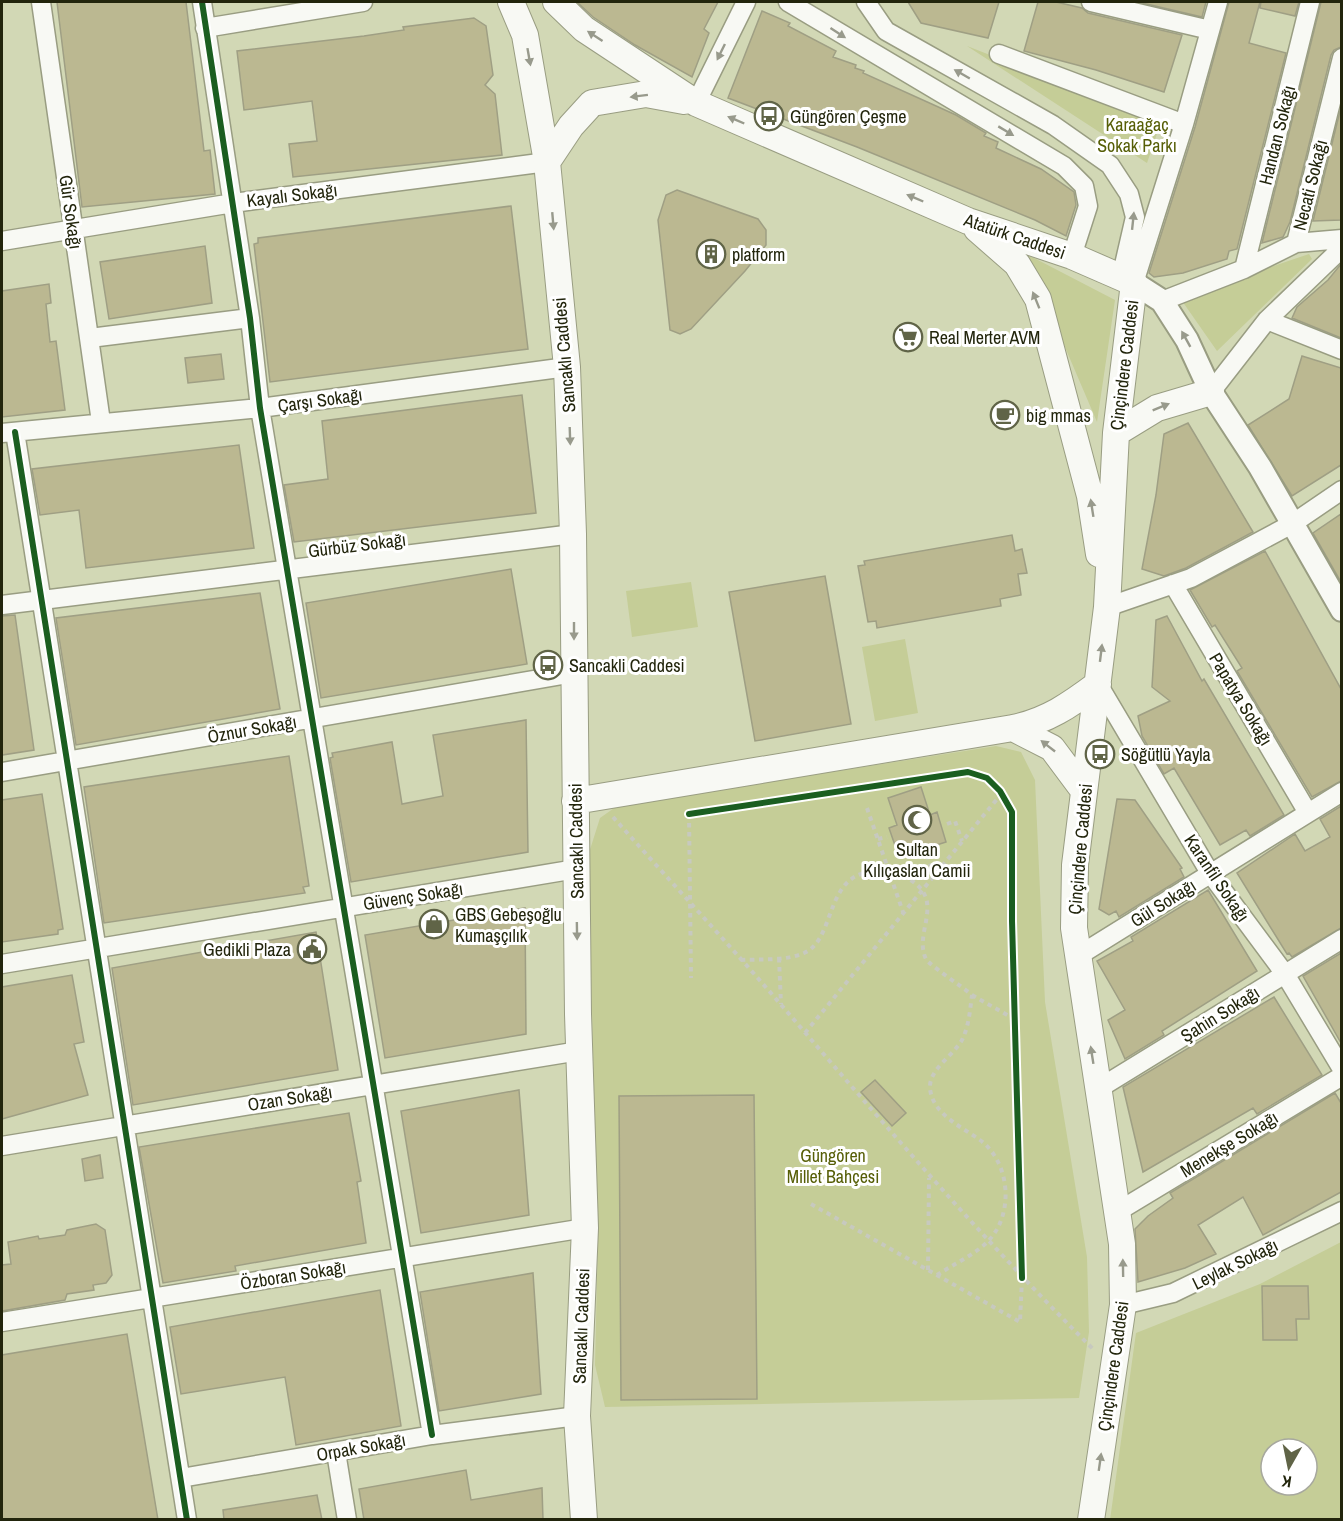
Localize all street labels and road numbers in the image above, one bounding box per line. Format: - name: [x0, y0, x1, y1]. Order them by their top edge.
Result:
- street label: Handan Sokağı: [1253, 83, 1301, 187]
- street label: Necati Sokağı: [1287, 137, 1333, 233]
- street label: Gür Sokağı: [53, 173, 89, 251]
- street label: Kayalı Sokağı: [245, 177, 339, 213]
- street label: Atatürk Caddesi: [960, 207, 1069, 265]
- street label: Sancaklı Caddesi: [547, 296, 581, 414]
- street label: Çinçindere Caddesi: [1104, 298, 1144, 432]
- street label: Çarşı Sokağı: [276, 382, 364, 418]
- street label: Gürbüz Sokağı: [307, 527, 407, 563]
- street label: Papatya Sokağı: [1203, 648, 1279, 750]
- street label: Öznur Sokağı: [205, 709, 299, 749]
- street label: Sancaklı Caddesi: [562, 783, 590, 899]
- street label: Çinçindere Caddesi: [1062, 783, 1098, 915]
- street label: Karanfil Sokağı: [1178, 829, 1256, 927]
- street label: Gül Sokağı: [1125, 873, 1201, 933]
- street label: Güvenç Sokağı: [361, 876, 465, 916]
- street label: Şahin Sokağı: [1176, 980, 1264, 1048]
- street label: Ozan Sokağı: [246, 1079, 334, 1117]
- street label: Menekşe Sokağı: [1175, 1105, 1283, 1183]
- street label: Leylak Sokağı: [1188, 1232, 1282, 1296]
- street label: Özboran Sokağı: [238, 1254, 348, 1296]
- street label: Sancaklı Caddesi: [566, 1268, 596, 1384]
- street label: Çinçindere Caddesi: [1091, 1299, 1135, 1433]
- street label: Orpak Sokağı: [314, 1427, 408, 1467]

